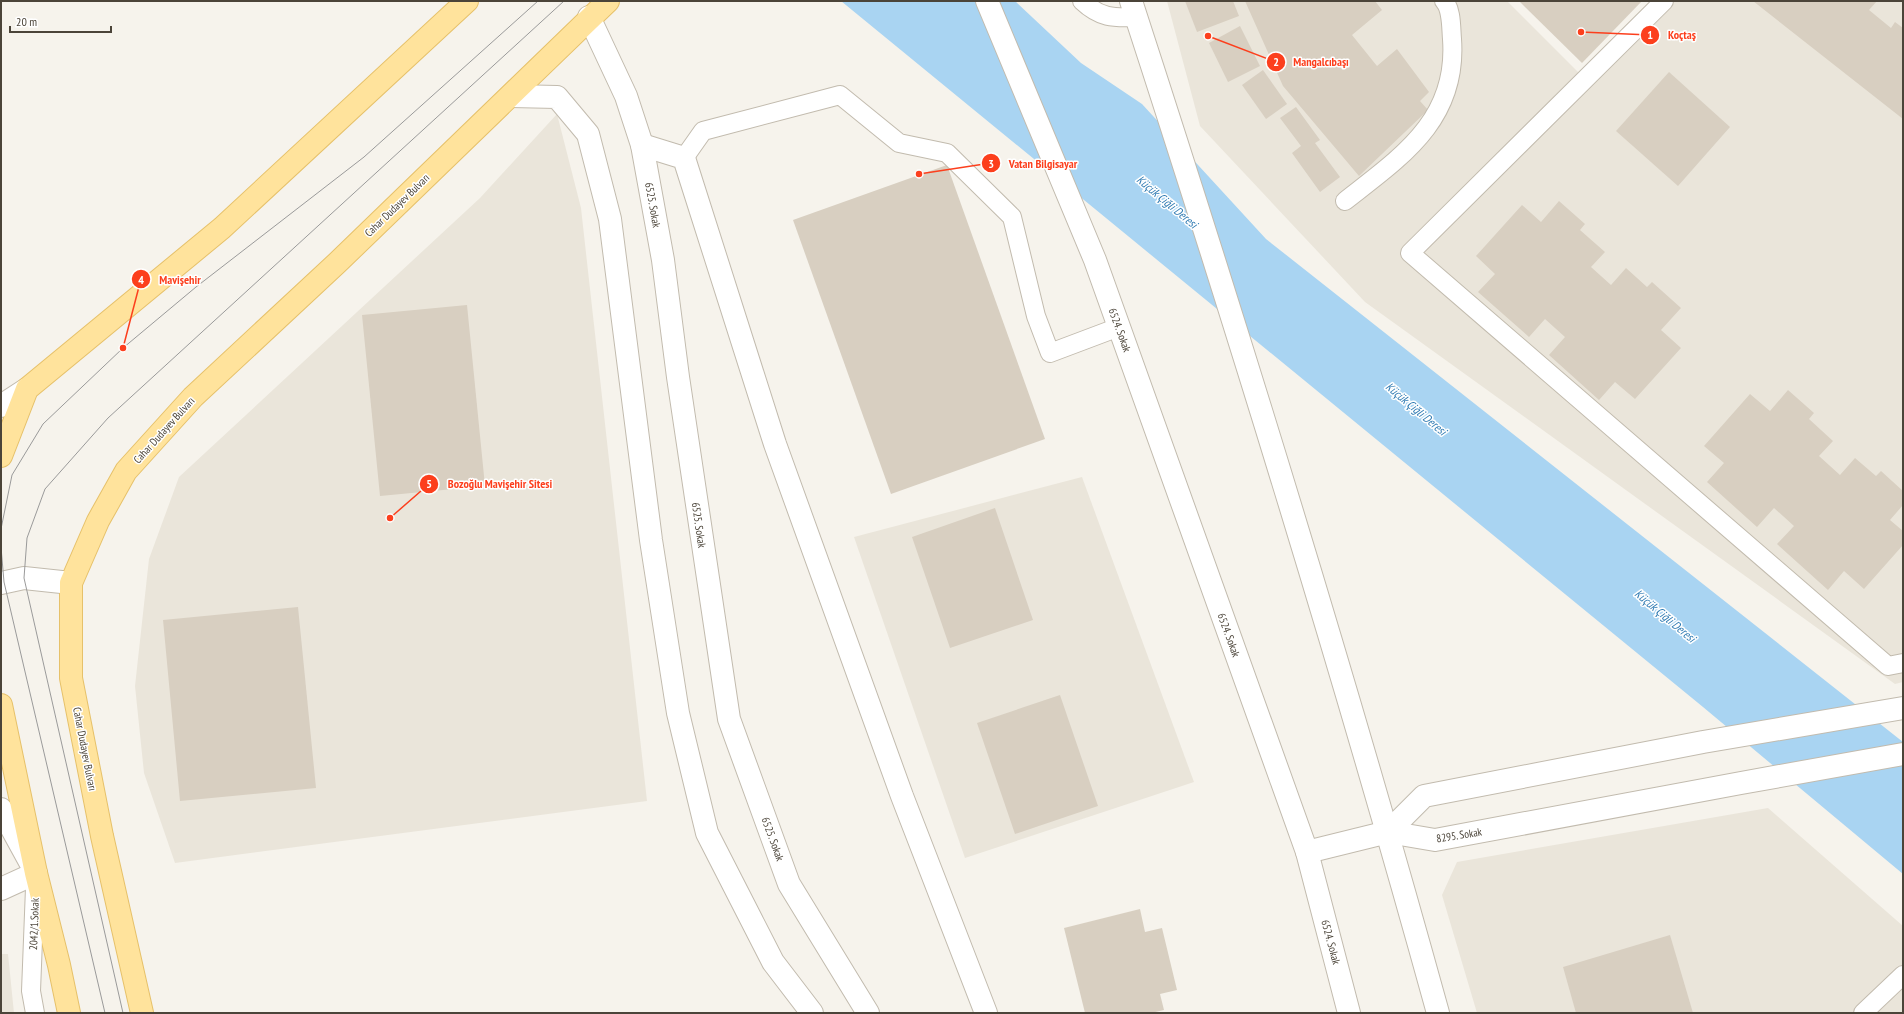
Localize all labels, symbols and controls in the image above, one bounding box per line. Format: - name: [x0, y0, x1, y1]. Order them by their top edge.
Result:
- scale bar: [10, 8, 111, 34]
- text: 20 m: [16, 14, 37, 29]
- callout: Koçtaş: [1640, 23, 1704, 47]
- text: 1: [1647, 27, 1653, 42]
- text: Koçtaş: [1668, 27, 1696, 42]
- callout: Mangalcıbaşı: [1266, 50, 1357, 74]
- text: 2: [1273, 54, 1279, 69]
- text: Mangalcıbaşı: [1293, 54, 1349, 69]
- callout: Vatan Bilgisayar: [981, 151, 1085, 175]
- text: 3: [988, 156, 994, 171]
- text: Vatan Bilgisayar: [1008, 156, 1078, 171]
- street label: Cahar Dudayev Bulvarı: [362, 170, 432, 240]
- water label: Küçük Çiğli Deresi: [1134, 172, 1202, 232]
- street label: 6525. Sokak: [642, 181, 664, 229]
- callout: Mavişehir: [131, 267, 209, 291]
- text: 4: [138, 272, 144, 287]
- text: Mavişehir: [159, 272, 201, 287]
- street label: 6524. Sokak: [1106, 306, 1135, 355]
- water label: Küçük Çiğli Deresi: [1383, 379, 1451, 439]
- street label: Cahar Dudayev Bulvarı: [130, 394, 198, 466]
- callout: Bozoğlu Mavişehir Sitesi: [419, 472, 560, 496]
- text: 5: [426, 476, 432, 491]
- text: Bozoğlu Mavişehir Sitesi: [448, 476, 552, 491]
- street label: 6525. Sokak: [689, 501, 709, 549]
- water label: Küçük Çiğli Deresi: [1632, 586, 1700, 646]
- street label: 6524. Sokak: [1215, 611, 1244, 660]
- street label: Cahar Dudayev Bulvarı: [70, 706, 100, 792]
- street label: 6525. Sokak: [759, 815, 788, 864]
- street label: 8295. Sokak: [1435, 824, 1483, 845]
- street label: 2042/1.Sokak: [26, 897, 42, 950]
- street label: 6524. Sokak: [1318, 918, 1344, 967]

